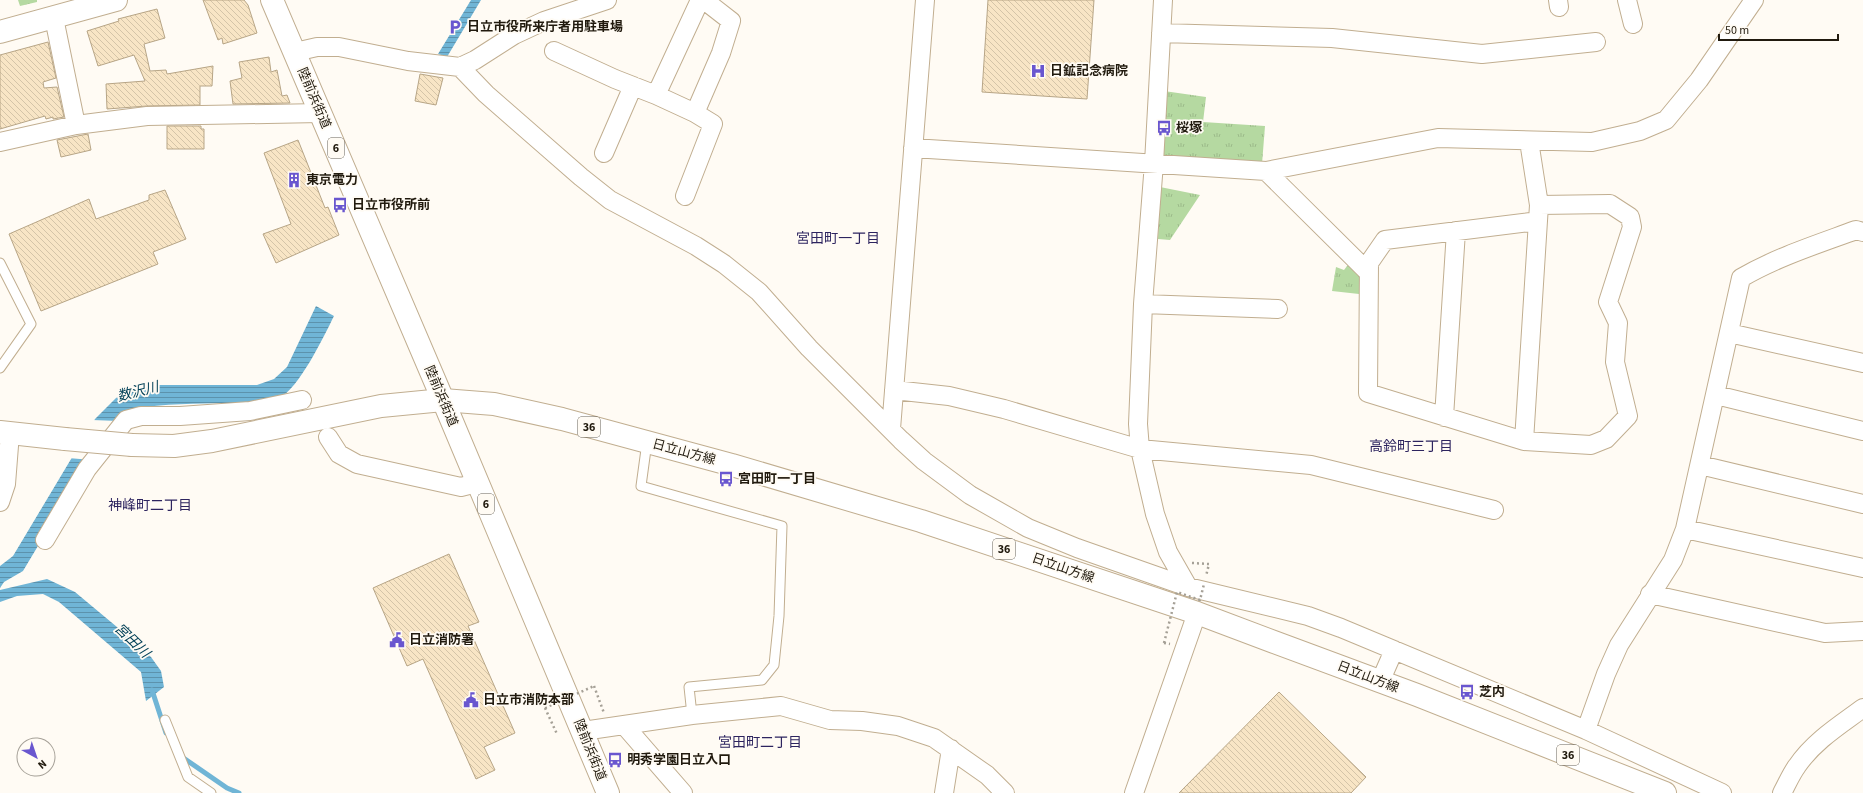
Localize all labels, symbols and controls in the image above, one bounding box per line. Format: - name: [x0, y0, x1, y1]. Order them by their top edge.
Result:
- scale bar: [1719, 16, 1838, 42]
- parking icon: 日立市役所来庁者用駐車場: [446, 18, 464, 36]
- place label: 日立市役所来庁者用駐車場: [467, 18, 623, 36]
- text: 50 m: [1725, 22, 1749, 39]
- hospital icon: 日鉱記念病院: [1029, 62, 1047, 80]
- place label: 日鉱記念病院: [1050, 62, 1128, 80]
- street label: 陸前浜街道: [293, 65, 335, 131]
- bus stop icon: 桜塚: [1155, 119, 1173, 137]
- place label: 桜塚: [1176, 119, 1202, 137]
- road number: 6: [328, 138, 344, 158]
- building icon: 東京電力: [285, 171, 303, 189]
- place label: 東京電力: [306, 171, 358, 189]
- bus stop icon: 日立市役所前: [331, 196, 349, 214]
- place label: 日立市役所前: [352, 196, 430, 214]
- district label: 宮田町一丁目: [796, 229, 880, 249]
- street label: 陸前浜街道: [420, 363, 462, 429]
- water label: 数沢川: [115, 377, 163, 407]
- road number: 36: [578, 417, 600, 437]
- street label: 日立山方線: [650, 435, 718, 469]
- district label: 高鈴町三丁目: [1369, 437, 1453, 457]
- bus stop icon: 宮田町一丁目: [717, 470, 735, 488]
- place label: 宮田町一丁目: [738, 470, 816, 488]
- road number: 6: [478, 494, 494, 514]
- district label: 神峰町二丁目: [108, 496, 192, 516]
- road number: 36: [993, 539, 1015, 559]
- street label: 日立山方線: [1029, 549, 1097, 587]
- water label: 宮田川: [110, 619, 155, 664]
- public building icon: 日立消防署: [388, 631, 406, 649]
- place label: 日立消防署: [409, 631, 474, 649]
- street label: 日立山方線: [1334, 657, 1402, 697]
- bus stop icon: 芝内: [1458, 683, 1476, 701]
- place label: 芝内: [1479, 683, 1505, 701]
- public building icon: 日立市消防本部: [462, 691, 480, 709]
- place label: 日立市消防本部: [483, 691, 574, 709]
- street label: 陸前浜街道: [569, 716, 611, 784]
- district label: 宮田町二丁目: [718, 733, 802, 753]
- north arrow: [16, 737, 56, 777]
- road number: 36: [1557, 745, 1579, 765]
- bus stop icon: 明秀学園日立入口: [606, 751, 624, 769]
- place label: 明秀学園日立入口: [627, 751, 731, 769]
- text: N: [34, 756, 50, 772]

